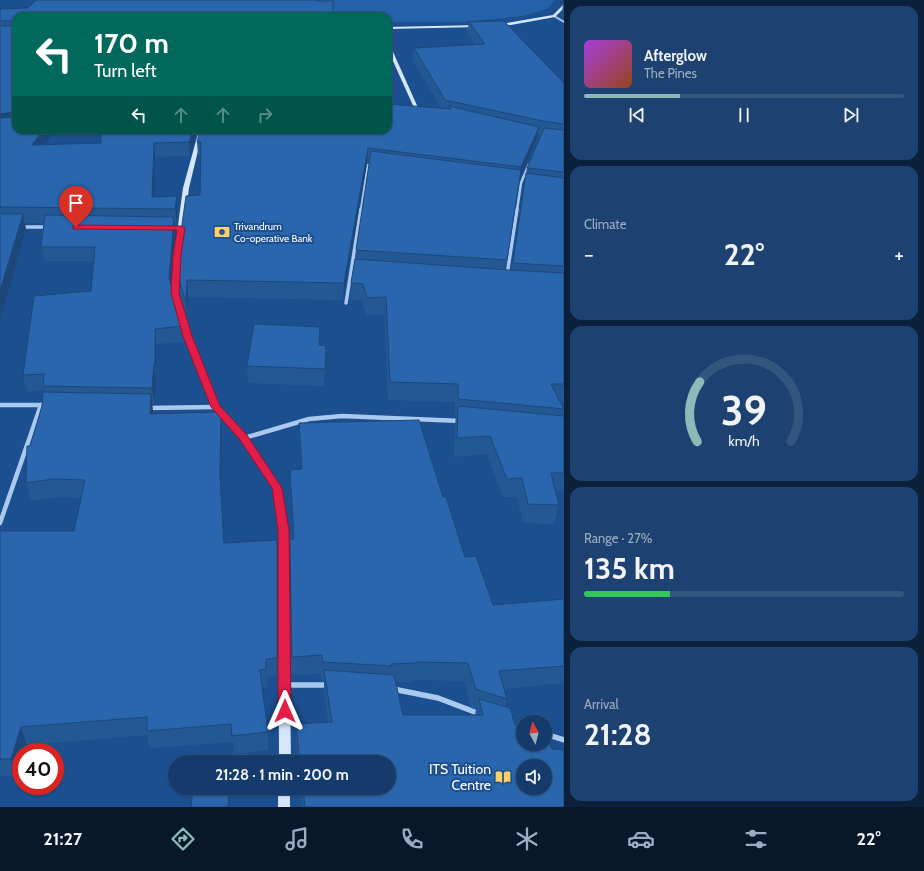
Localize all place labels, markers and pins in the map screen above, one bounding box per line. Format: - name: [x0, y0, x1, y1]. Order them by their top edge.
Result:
- pin: [59, 186, 93, 227]
- place label: Trivandrum Co-operative Bank: [234, 220, 313, 245]
- bank icon: Trivandrum Co-operative Bank: [213, 223, 231, 241]
- place label: ITS Tuition Centre: [429, 760, 491, 794]
- library icon: ITS Tuition Centre: [494, 768, 512, 786]

